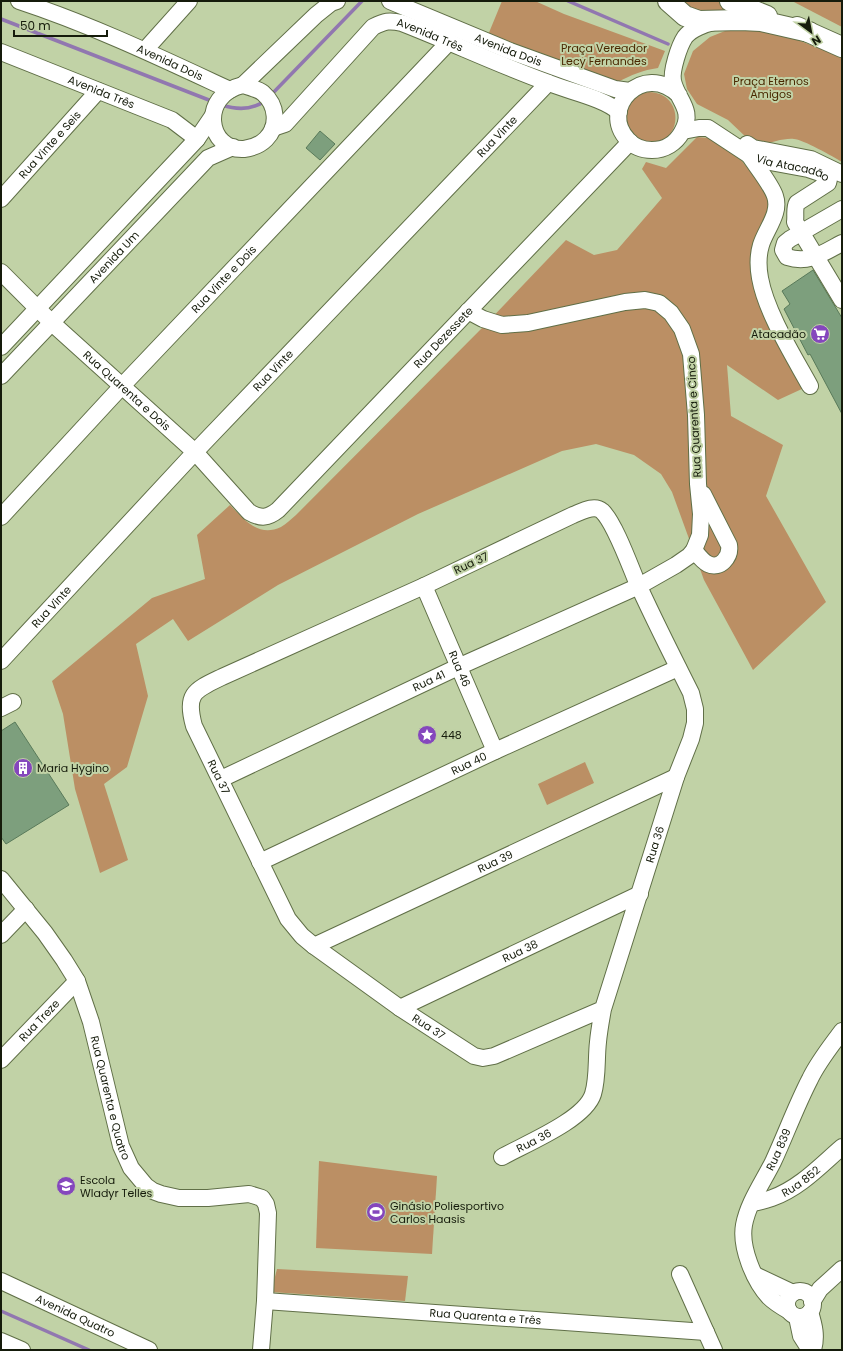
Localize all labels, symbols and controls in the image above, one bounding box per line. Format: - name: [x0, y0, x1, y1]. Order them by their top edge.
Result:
- scale bar: [14, 12, 107, 38]
- north arrow: [791, 12, 831, 52]
- street label: Avenida Três: [395, 14, 466, 55]
- text: 50 m: [20, 17, 51, 34]
- street label: Avenida Dois: [472, 29, 545, 70]
- text: N: [809, 32, 824, 49]
- street label: Avenida Dois: [134, 40, 206, 85]
- park label: Praça Vereador Lecy Fernandes: [561, 40, 647, 69]
- street label: Avenida Três: [66, 71, 137, 112]
- park label: Praça Eternos Amigos: [733, 73, 809, 102]
- street label: Rua Vinte e Seis: [15, 107, 85, 182]
- street label: Rua Vinte: [473, 112, 521, 161]
- street label: Via Atacadão: [754, 150, 833, 185]
- street label: Avenida Um: [85, 227, 143, 287]
- street label: Rua Vinte e Dois: [188, 241, 260, 316]
- street label: Rua Dezessete: [410, 303, 477, 372]
- supermarket icon: Atacadão: [809, 323, 831, 345]
- place label: Atacadão: [751, 326, 806, 342]
- street label: Rua Vinte: [249, 346, 297, 395]
- street label: Rua Quarenta e Dois: [80, 347, 174, 434]
- street label: Rua Quarenta e Cinco: [683, 356, 705, 478]
- street label: Rua 37: [451, 548, 491, 578]
- street label: Rua Vinte: [28, 582, 75, 631]
- street label: Rua 46: [445, 648, 474, 689]
- street label: Rua 41: [410, 666, 448, 695]
- place icon: 448: [416, 724, 438, 746]
- place label: 448: [441, 727, 462, 743]
- street label: Rua 40: [448, 748, 490, 779]
- building icon: Maria Hygino: [12, 757, 34, 779]
- street label: Rua 37: [204, 757, 234, 797]
- place label: Maria Hygino: [37, 760, 109, 776]
- street label: Rua 36: [642, 824, 668, 865]
- street label: Rua 39: [475, 846, 516, 877]
- street label: Rua 38: [500, 936, 541, 966]
- street label: Rua Treze: [15, 996, 63, 1045]
- street label: Rua 37: [409, 1010, 448, 1043]
- street label: Rua Quarenta e Quatro: [87, 1034, 134, 1163]
- street label: Rua 36: [513, 1125, 554, 1156]
- street label: Rua 839: [762, 1126, 795, 1173]
- street label: Rua 852: [779, 1162, 824, 1201]
- place label: Escola Wladyr Telles: [80, 1172, 153, 1201]
- school or university icon: Escola Wladyr Telles: [55, 1175, 77, 1197]
- place label: Ginásio Poliesportivo Carlos Haasis: [390, 1198, 504, 1227]
- sports icon: Ginásio Poliesportivo Carlos Haasis: [365, 1201, 387, 1223]
- street label: Avenida Quatro: [33, 1290, 118, 1341]
- street label: Rua Quarenta e Três: [429, 1305, 542, 1328]

